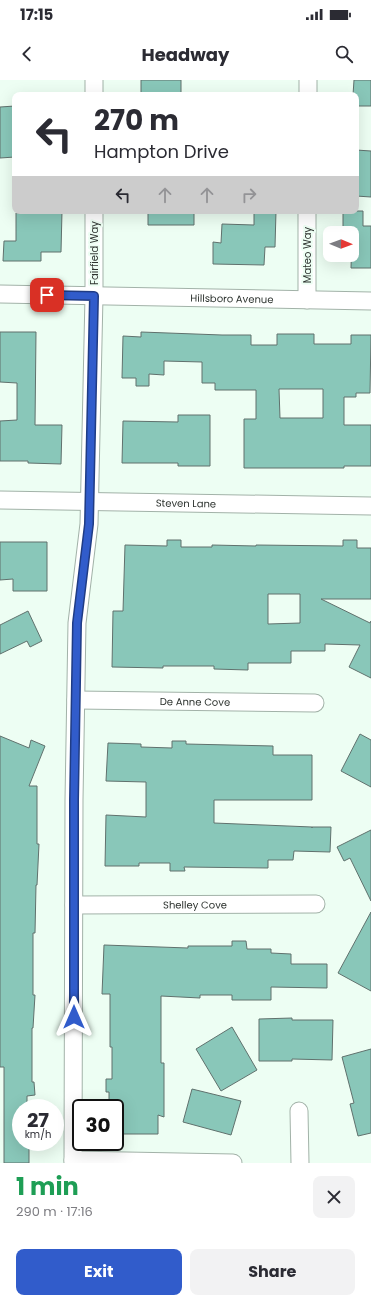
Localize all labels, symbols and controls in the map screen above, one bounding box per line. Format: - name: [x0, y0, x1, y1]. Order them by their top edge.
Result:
- text: 17:15: [20, 4, 53, 25]
- text: Headway: [142, 42, 229, 67]
- icon: back: [16, 43, 38, 65]
- icon: search: [333, 43, 355, 65]
- text: 270 m: [94, 101, 179, 140]
- icon: left: [28, 108, 80, 160]
- text: Hampton Drive: [94, 139, 229, 164]
- icon: left: [112, 184, 134, 206]
- icon: ahead: [154, 184, 176, 206]
- icon: ahead: [196, 184, 218, 206]
- icon: right: [238, 184, 260, 206]
- street label: Fairfield Way: [87, 221, 102, 285]
- street label: Mateo Way: [300, 226, 315, 283]
- north arrow: [323, 226, 359, 262]
- map controls: [323, 226, 359, 262]
- pin: [30, 278, 64, 312]
- icon: arrive: [36, 284, 58, 306]
- street label: Hillsboro Avenue: [190, 291, 274, 307]
- street label: Steven Lane: [156, 496, 216, 511]
- street label: De Anne Cove: [160, 694, 230, 710]
- street label: Shelley Cove: [163, 897, 227, 913]
- position arrow: [53, 996, 95, 1038]
- speed limit sign: 30: [72, 1099, 124, 1151]
- text: 27: [27, 1106, 49, 1134]
- text: km/h: [25, 1127, 51, 1142]
- text: 1 min: [16, 1170, 79, 1203]
- button: close: [313, 1176, 355, 1218]
- text: 290 m · 17:16: [16, 1202, 93, 1221]
- button: Exit: [16, 1249, 182, 1295]
- button: Share: [190, 1249, 355, 1295]

